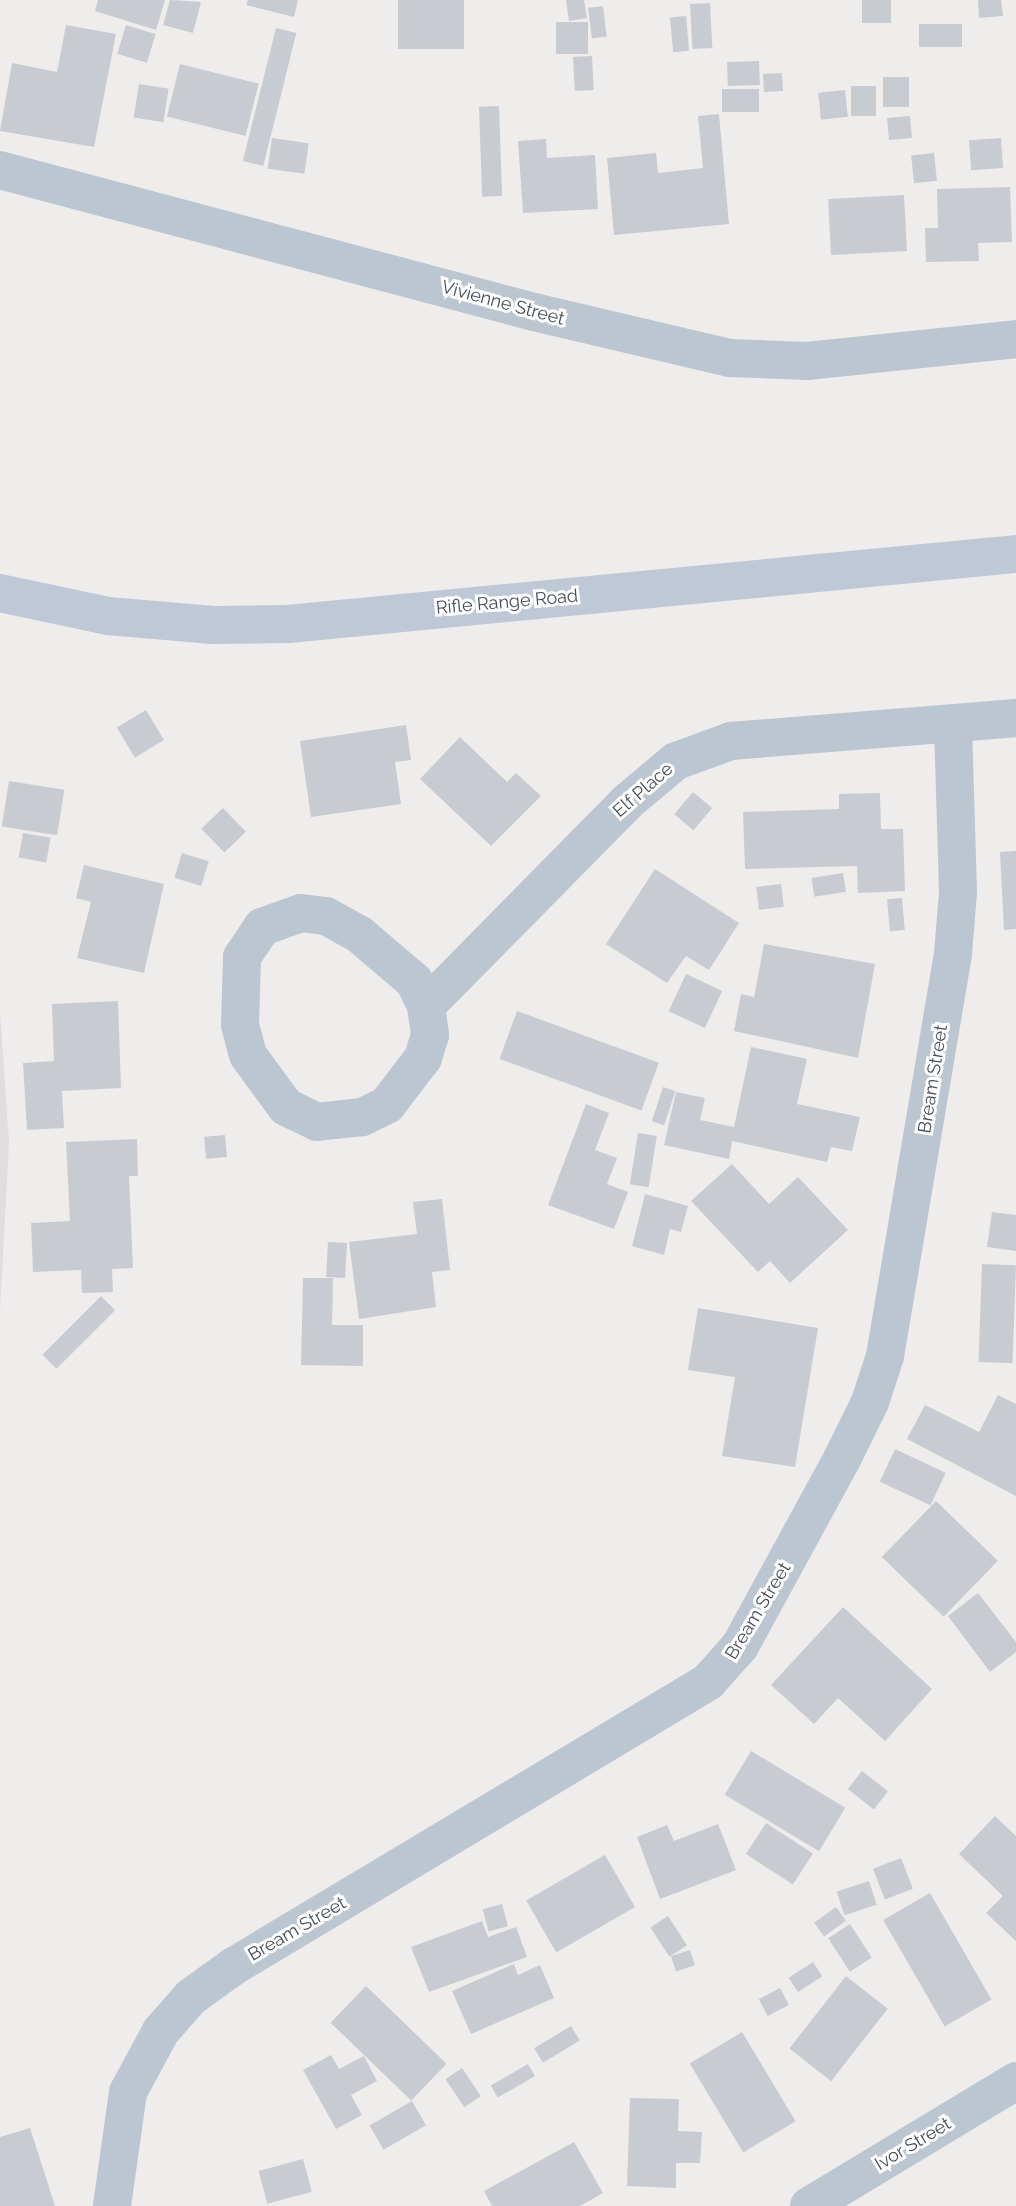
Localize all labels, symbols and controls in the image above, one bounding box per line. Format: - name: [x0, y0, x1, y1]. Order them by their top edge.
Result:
- street label: Vivienne Street: [439, 276, 567, 330]
- street label: Rifle Range Road: [435, 585, 579, 619]
- street label: Elf Place: [609, 758, 677, 822]
- street label: Bream Street: [914, 1023, 952, 1135]
- street label: Bream Street: [721, 1559, 795, 1663]
- street label: Bream Street: [244, 1892, 350, 1966]
- street label: Ivor Street: [871, 2113, 955, 2175]

